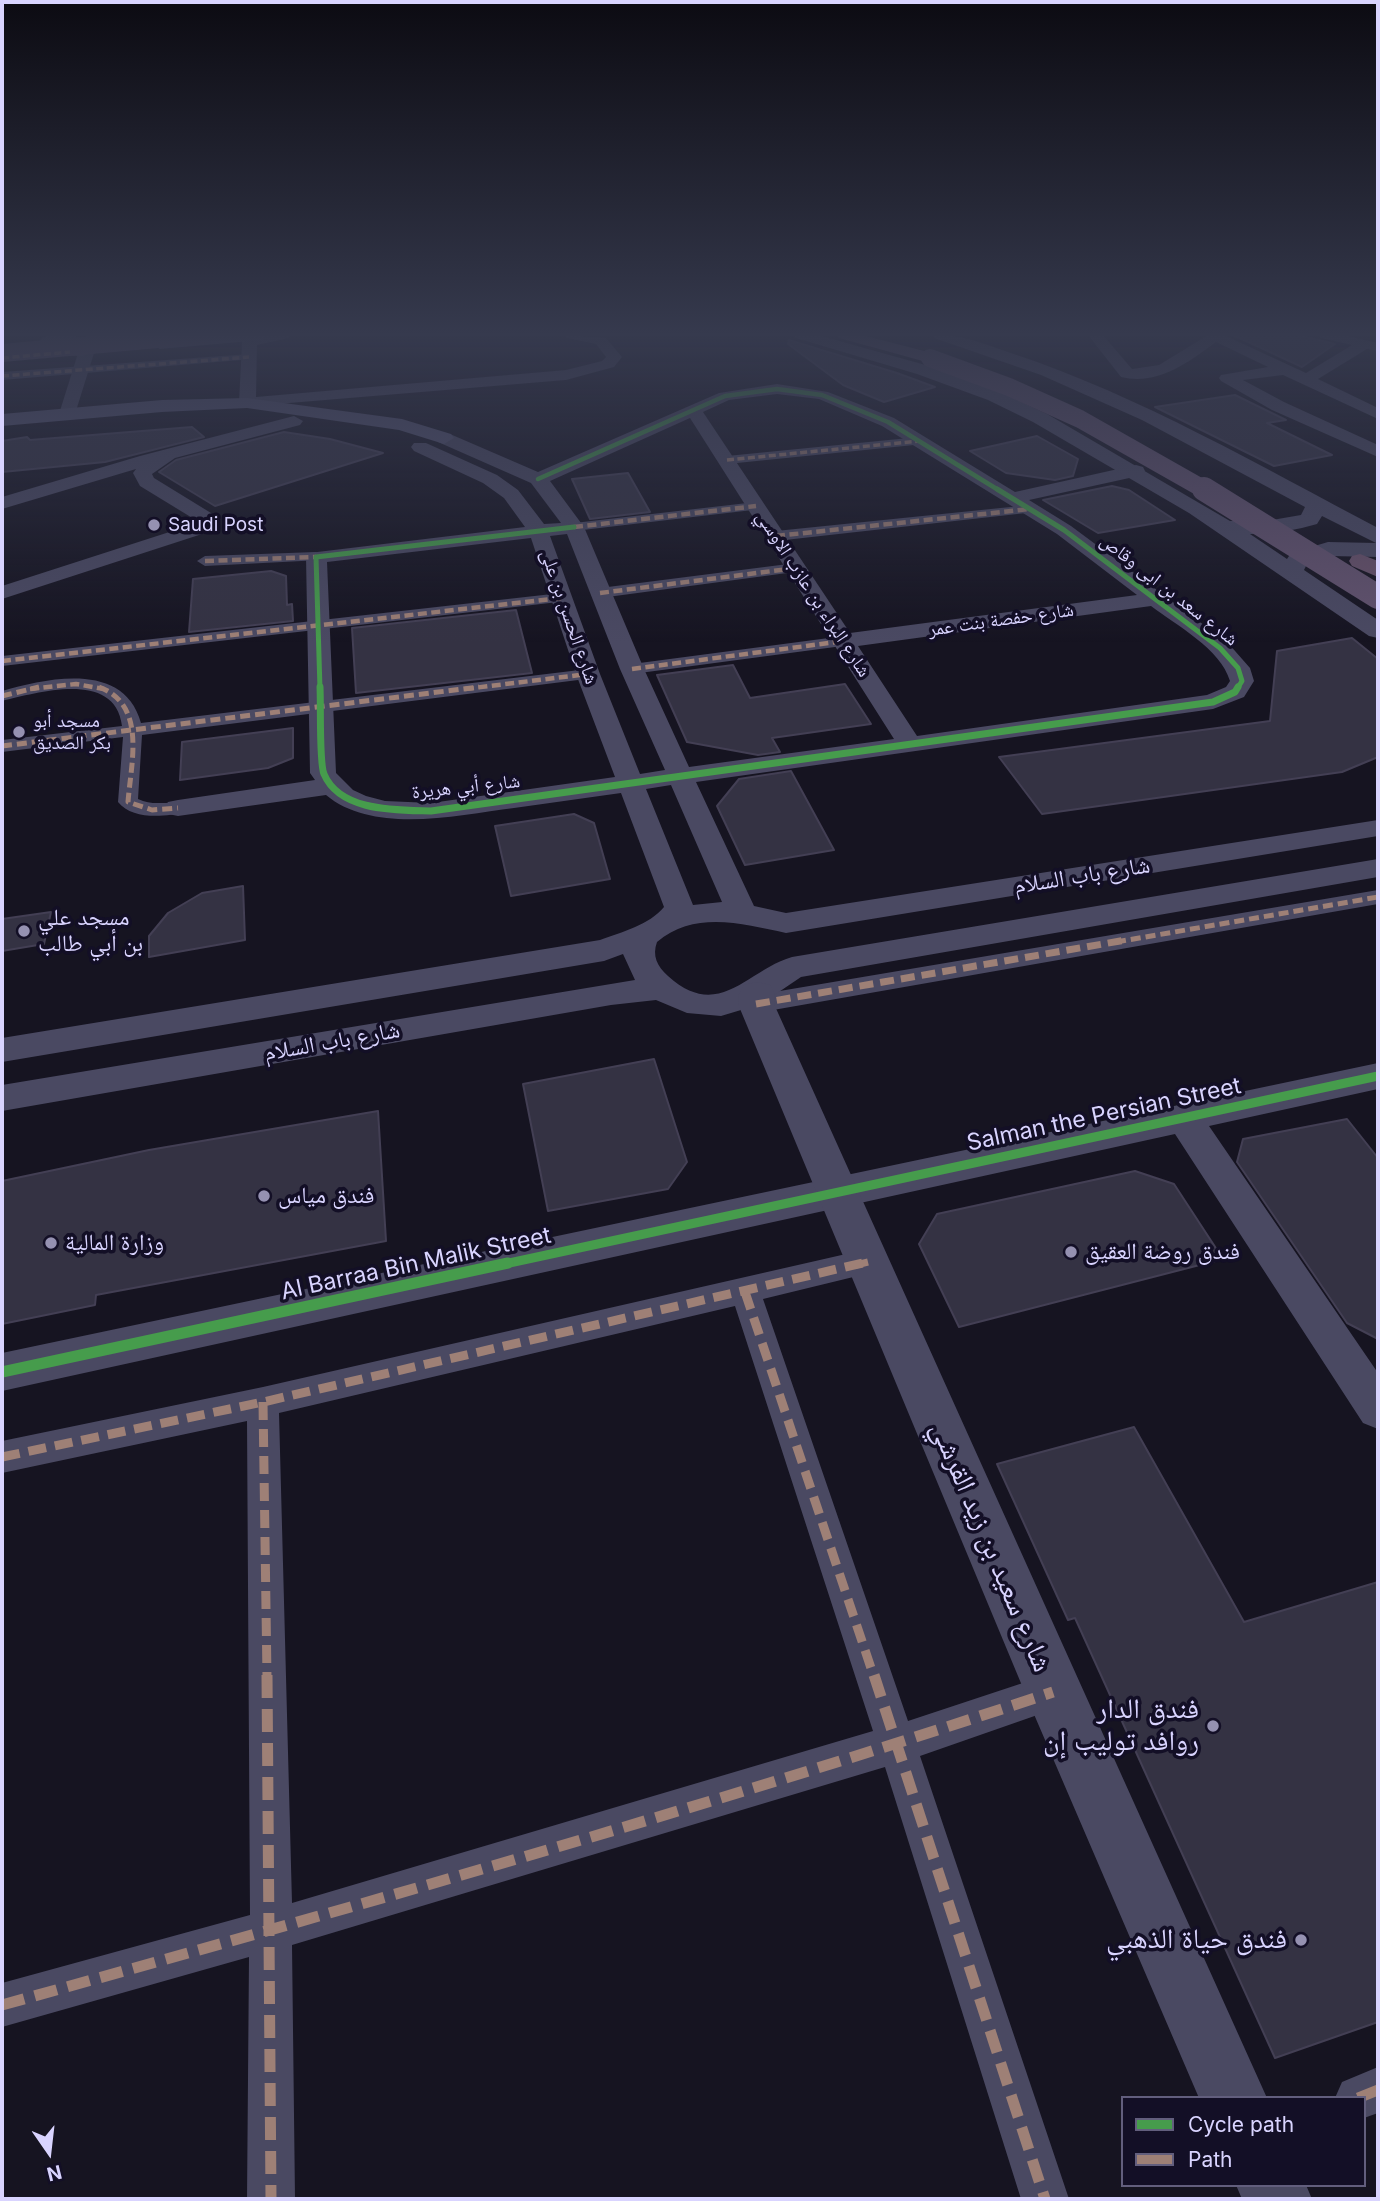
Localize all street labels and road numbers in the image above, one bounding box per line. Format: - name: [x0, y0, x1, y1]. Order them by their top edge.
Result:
- street label: شارع البراء بن عازب الاوسي: [751, 507, 875, 681]
- street label: شارع سعد بن ابى وقاص: [1096, 529, 1242, 651]
- street label: شارع الحسن بن على: [535, 547, 603, 687]
- street label: شارع حفصة بنت عمر: [927, 599, 1075, 641]
- street label: شارع أبي هريرة: [411, 770, 521, 804]
- street label: شارع باب السلام: [1012, 852, 1152, 900]
- street label: شارع باب السلام: [262, 1016, 402, 1068]
- street label: Salman the Persian Street: [964, 1072, 1244, 1158]
- street label: Al Barraa Bin Malik Street: [278, 1222, 554, 1306]
- street label: شارع سعيد بن زيد القرشي: [923, 1417, 1059, 1677]

